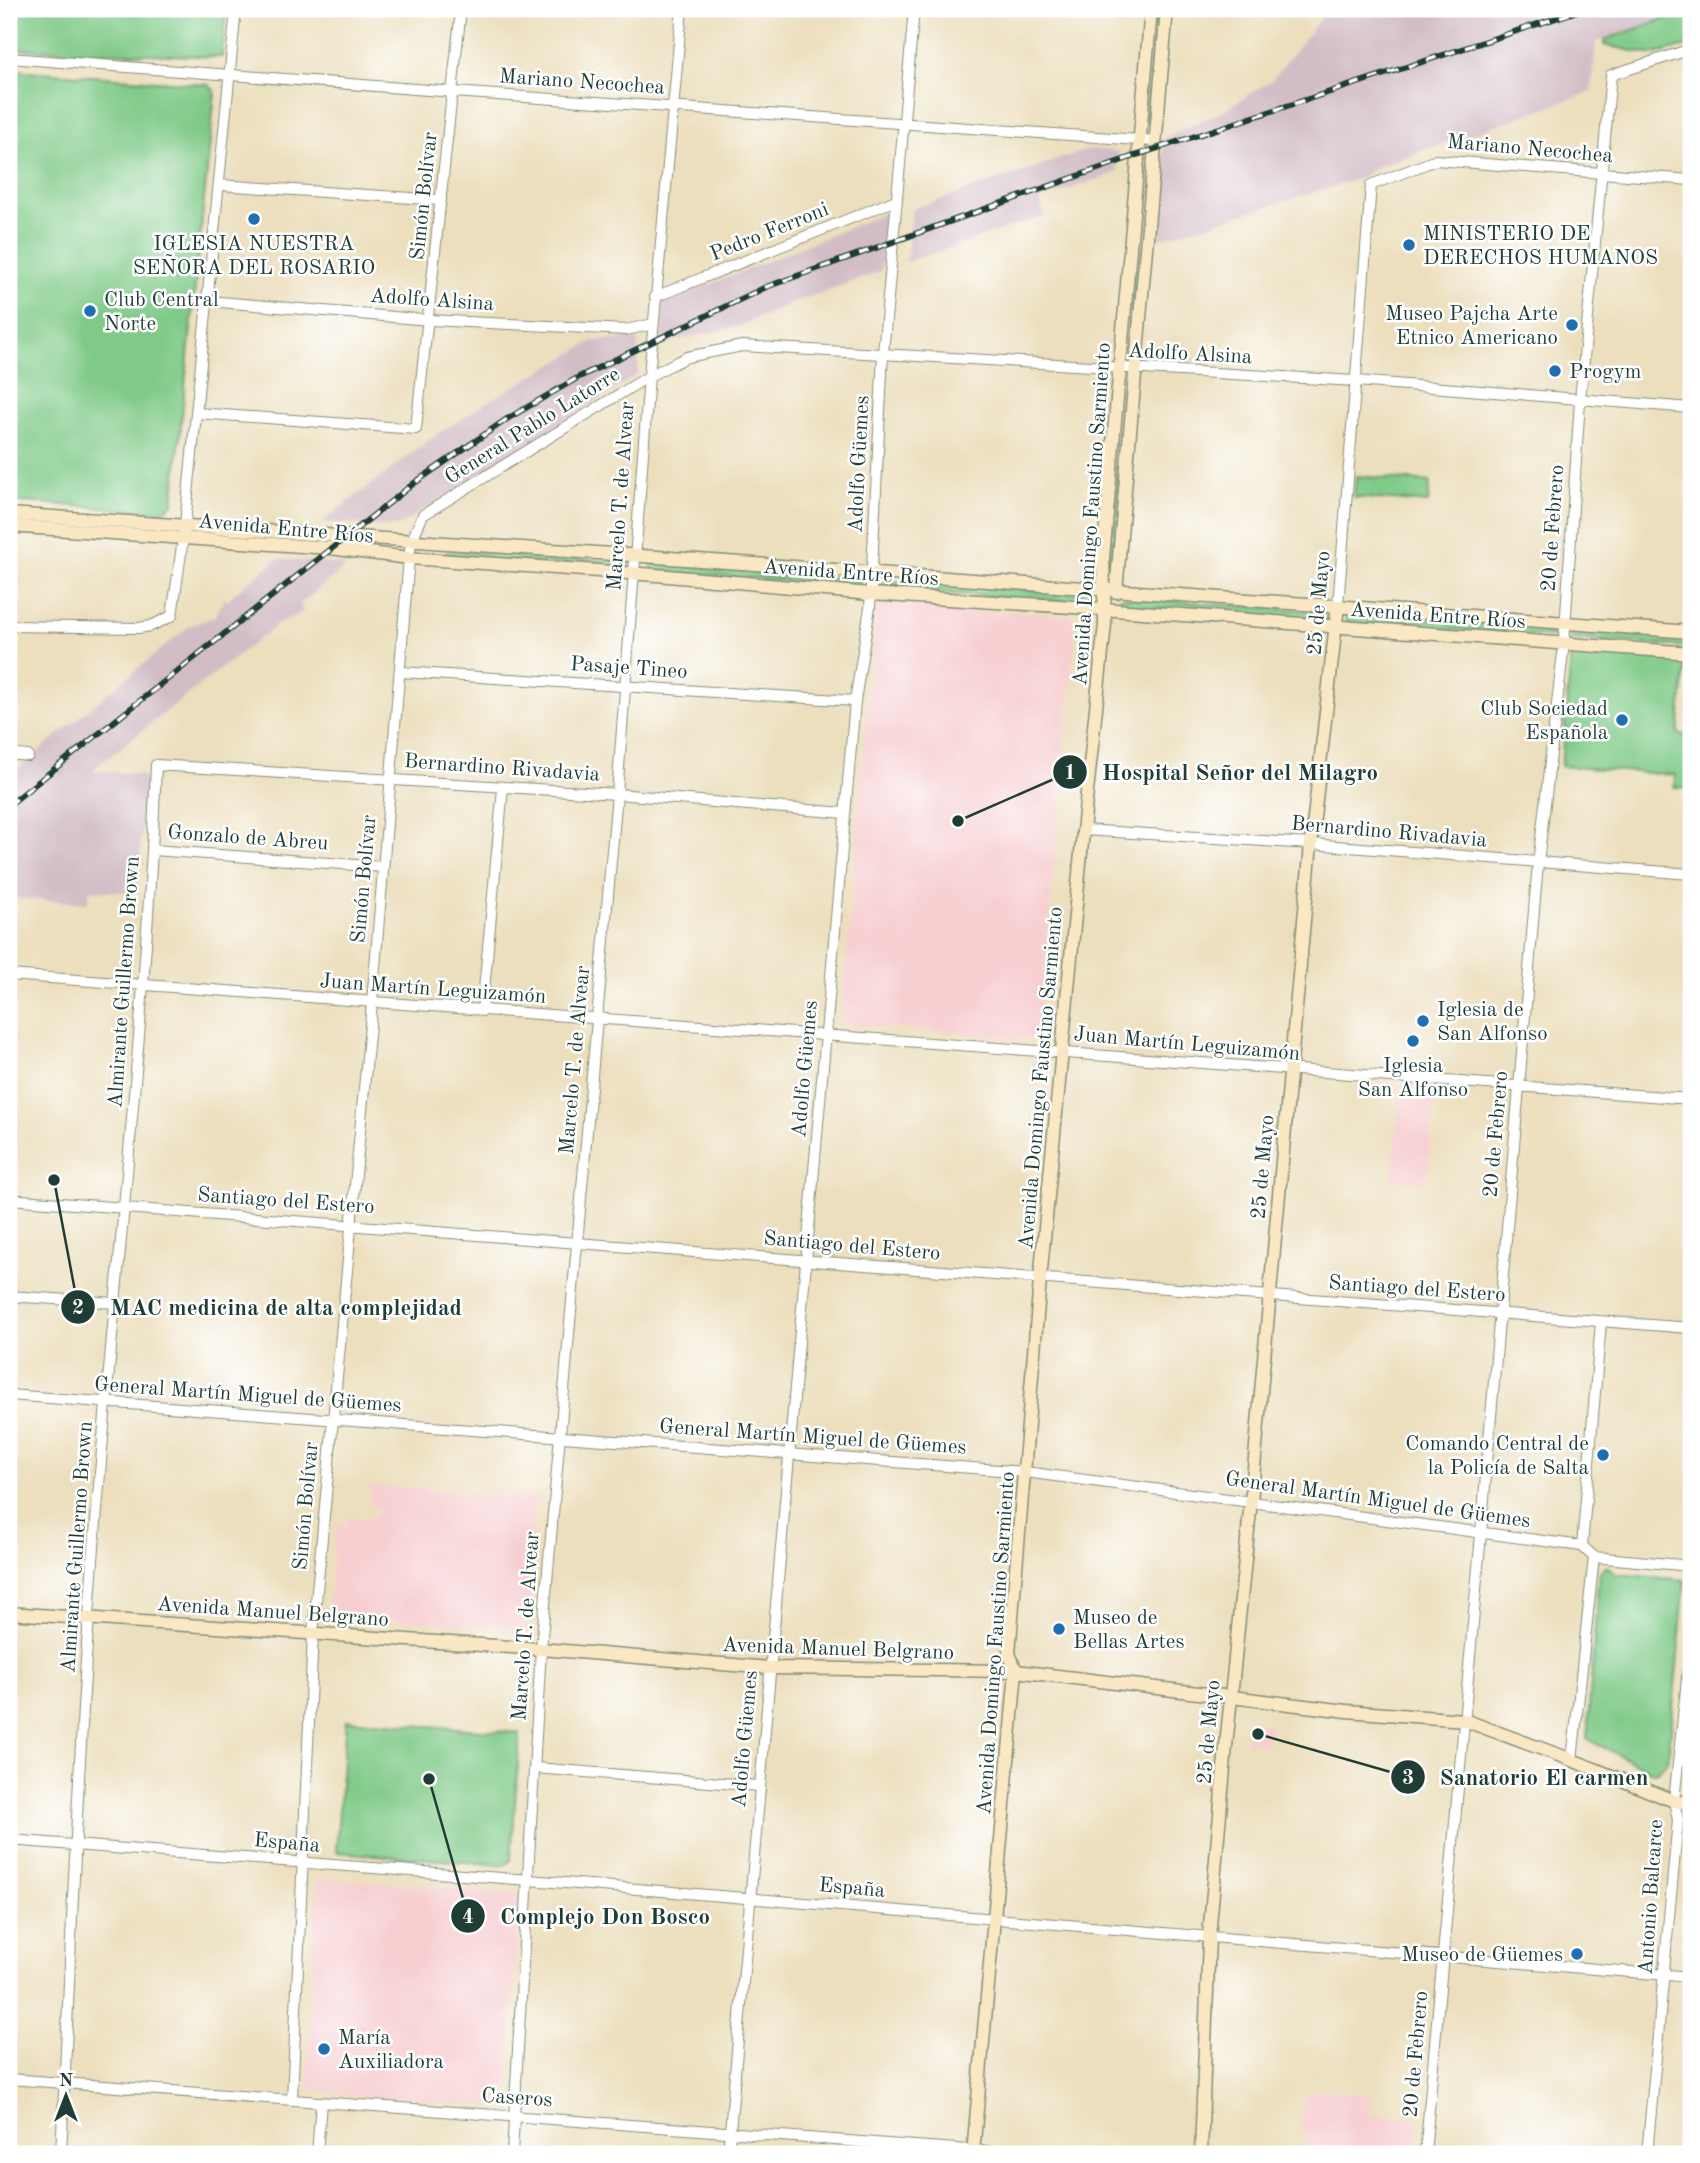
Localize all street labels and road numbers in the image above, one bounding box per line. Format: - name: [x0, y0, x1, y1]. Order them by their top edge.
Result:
- street label: Mariano Necochea: [498, 66, 666, 99]
- street label: Simón Bolívar: [407, 131, 442, 261]
- street label: Mariano Necochea: [1446, 132, 1614, 167]
- street label: Pedro Ferroni: [707, 199, 832, 266]
- street label: Adolfo Alsina: [369, 286, 495, 315]
- street label: Adolfo Alsina: [1127, 341, 1253, 368]
- street label: Avenida Domingo Faustino Sarmiento: [1070, 342, 1115, 686]
- street label: General Pablo Latorre: [442, 364, 624, 489]
- street label: Adolfo Güemes: [845, 395, 874, 533]
- street label: Marcelo T. de Alvear: [604, 400, 639, 591]
- street label: 20 de Febrero: [1539, 464, 1568, 592]
- street label: Avenida Entre Ríos: [197, 511, 375, 548]
- street label: 25 de Mayo: [1304, 550, 1335, 656]
- street label: Avenida Entre Ríos: [762, 557, 940, 590]
- street label: Avenida Entre Ríos: [1349, 600, 1527, 633]
- street label: Pasaje Tineo: [570, 654, 688, 683]
- street label: Bernardino Rivadavia: [403, 751, 601, 786]
- street label: Bernardino Rivadavia: [1290, 813, 1488, 852]
- street label: Simón Bolívar: [348, 814, 381, 944]
- street label: Gonzalo de Abreu: [167, 822, 329, 855]
- street label: Almirante Guillermo Brown: [105, 855, 144, 1109]
- street label: Avenida Domingo Faustino Sarmiento: [1016, 906, 1067, 1250]
- street label: Marcelo T. de Alvear: [557, 964, 594, 1156]
- street label: Juan Martín Leguizamón: [319, 971, 547, 1008]
- street label: Adolfo Güemes: [789, 1000, 822, 1139]
- street label: Juan Martín Leguizamón: [1073, 1024, 1301, 1065]
- street label: 20 de Febrero: [1480, 1070, 1512, 1198]
- street label: 25 de Mayo: [1248, 1114, 1279, 1220]
- street label: Santiago del Estero: [197, 1185, 375, 1218]
- street label: Santiago del Estero: [763, 1228, 941, 1265]
- street label: Santiago del Estero: [1328, 1273, 1506, 1306]
- street label: General Martín Miguel de Güemes: [93, 1374, 402, 1417]
- street label: General Martín Miguel de Güemes: [658, 1416, 967, 1459]
- street label: Almirante Guillermo Brown: [58, 1420, 97, 1674]
- street label: Simón Bolívar: [290, 1441, 323, 1571]
- street label: General Martín Miguel de Güemes: [1224, 1469, 1532, 1532]
- street label: Avenida Domingo Faustino Sarmiento: [974, 1471, 1019, 1815]
- street label: Marcelo T. de Alvear: [509, 1530, 544, 1721]
- street label: Avenida Manuel Belgrano: [156, 1594, 390, 1631]
- street label: Avenida Manuel Belgrano: [721, 1635, 954, 1664]
- street label: Adolfo Güemes: [729, 1670, 762, 1809]
- street label: 25 de Mayo: [1194, 1679, 1225, 1785]
- street label: Antonio Balcarce: [1636, 1819, 1667, 1976]
- street label: España: [253, 1830, 321, 1857]
- street label: España: [818, 1875, 886, 1902]
- street label: 20 de Febrero: [1400, 1990, 1432, 2118]
- street label: Caseros: [481, 2086, 553, 2111]

